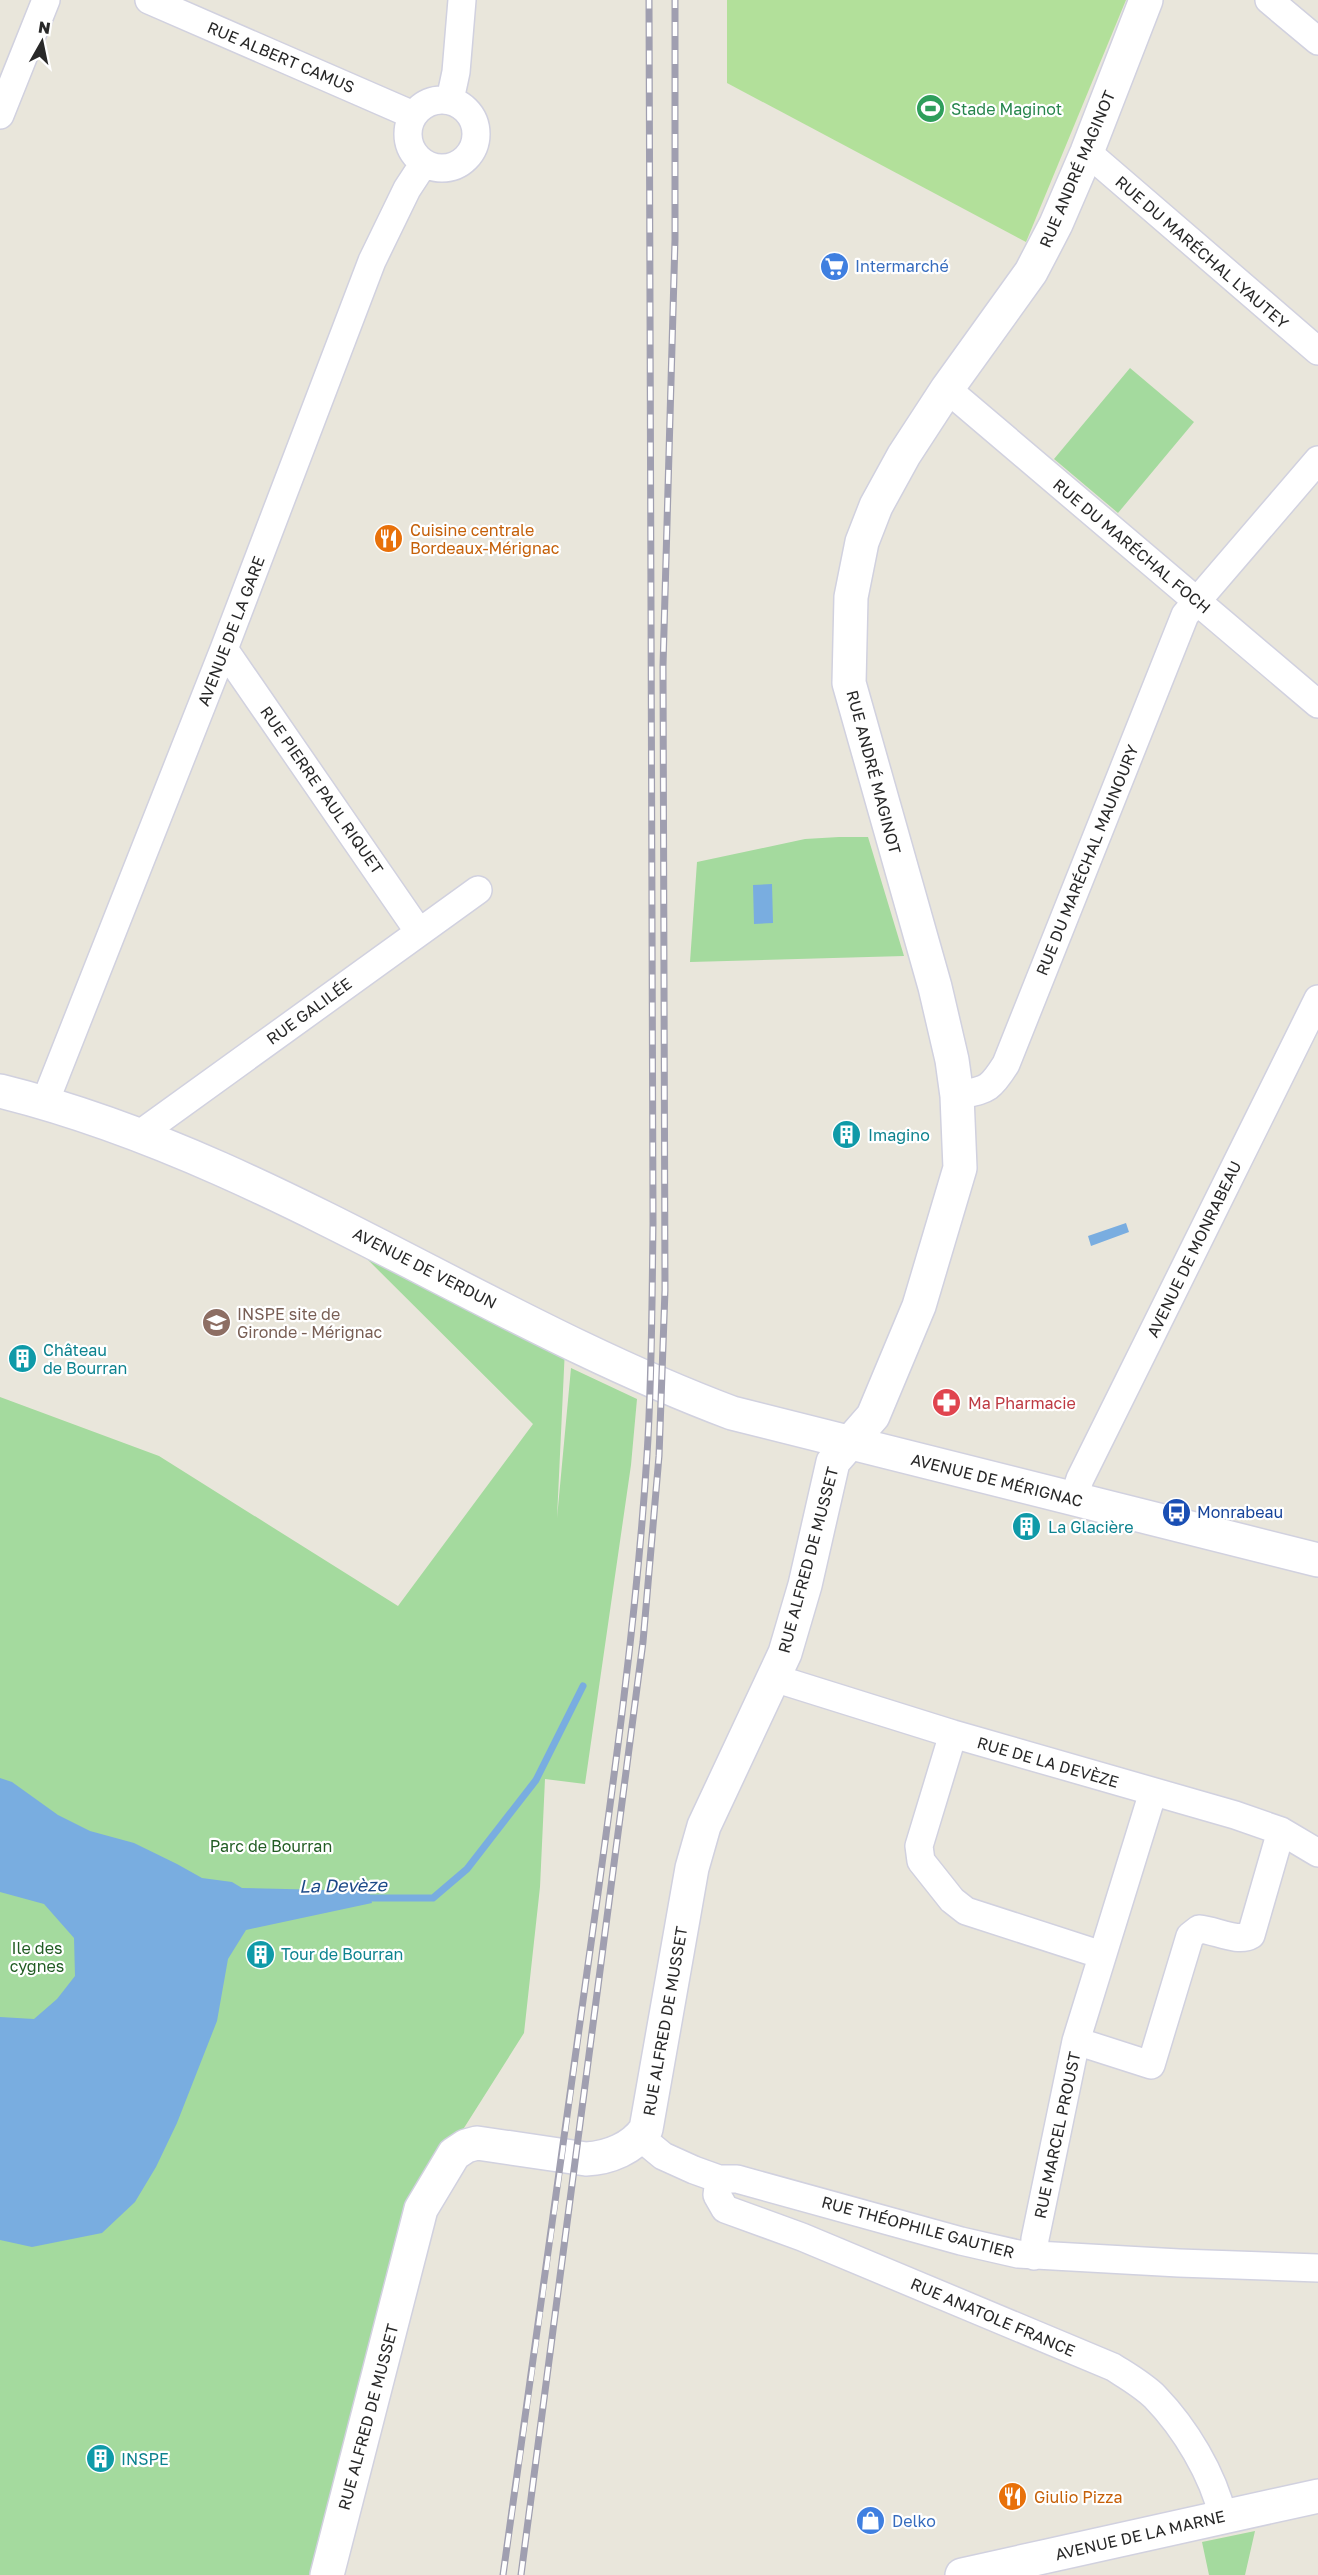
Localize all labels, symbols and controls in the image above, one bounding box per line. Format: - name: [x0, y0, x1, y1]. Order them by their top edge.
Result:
- north arrow: [12, 12, 72, 72]
- text: N: [37, 16, 52, 38]
- street label: RUE ALBERT CAMUS: [204, 17, 358, 97]
- street label: RUE ANDRÉ MAGINOT: [1035, 87, 1119, 251]
- sports icon: Stade Maginot: [914, 93, 946, 125]
- place label: Stade Maginot: [951, 99, 1062, 119]
- street label: RUE DU MARÉCHAL LYAUTEY: [1111, 171, 1293, 333]
- supermarket icon: Intermarché: [818, 250, 850, 282]
- place label: Intermarché: [855, 256, 949, 276]
- street label: RUE DU MARÉCHAL FOCH: [1049, 474, 1215, 618]
- place label: Cuisine centrale Bordeaux-Mérignac: [410, 520, 560, 558]
- restaurant icon: Cuisine centrale Bordeaux-Mérignac: [373, 523, 405, 555]
- street label: AVENUE DE LA GARE: [193, 553, 269, 709]
- street label: RUE ANDRÉ MAGINOT: [842, 688, 906, 856]
- street label: RUE PIERRE PAUL RIQUET: [256, 702, 388, 878]
- street label: RUE DU MARÉCHAL MAUNOURY: [1031, 741, 1143, 978]
- street label: RUE GALILÉE: [262, 973, 356, 1049]
- building icon: Imagino: [831, 1119, 863, 1151]
- place label: Imagino: [868, 1125, 930, 1145]
- street label: AVENUE DE MONRABEAU: [1142, 1157, 1246, 1341]
- street label: AVENUE DE VERDUN: [350, 1223, 500, 1313]
- place label: INSPE site de Gironde - Mérignac: [237, 1304, 383, 1342]
- school or university icon: INSPE site de Gironde - Mérignac: [200, 1307, 232, 1339]
- place label: Château de Bourran: [43, 1340, 127, 1378]
- building icon: Château de Bourran: [6, 1343, 38, 1375]
- pharmacy icon: Ma Pharmacie: [931, 1387, 963, 1419]
- place label: Ma Pharmacie: [968, 1393, 1076, 1413]
- street label: AVENUE DE MÉRIGNAC: [909, 1449, 1085, 1511]
- street label: RUE ALFRED DE MUSSET: [773, 1465, 843, 1655]
- bus stop icon: Monrabeau: [1160, 1496, 1192, 1528]
- place label: Monrabeau: [1197, 1502, 1283, 1522]
- building icon: La Glacière: [1011, 1511, 1043, 1543]
- place label: La Glacière: [1048, 1517, 1133, 1537]
- street label: RUE DE LA DEVÈZE: [975, 1732, 1121, 1792]
- park label: Parc de Bourran: [210, 1836, 332, 1856]
- water label: La Devèze: [299, 1873, 389, 1897]
- street label: RUE ALFRED DE MUSSET: [638, 1925, 692, 2117]
- park label: Ile des cygnes: [10, 1938, 64, 1976]
- building icon: Tour de Bourran: [244, 1938, 276, 1970]
- place label: Tour de Bourran: [281, 1944, 403, 1964]
- street label: RUE MARCEL PROUST: [1030, 2050, 1084, 2220]
- street label: RUE THÉOPHILE GAUTIER: [819, 2192, 1017, 2262]
- street label: RUE ANATOLE FRANCE: [908, 2273, 1078, 2361]
- street label: RUE ALFRED DE MUSSET: [333, 2322, 403, 2512]
- building icon: INSPE: [84, 2443, 116, 2475]
- place label: INSPE: [121, 2449, 169, 2469]
- restaurant icon: Giulio Pizza: [997, 2481, 1029, 2513]
- place label: Giulio Pizza: [1034, 2487, 1123, 2507]
- shop icon: Delko: [855, 2505, 887, 2537]
- street label: AVENUE DE LA MARNE: [1053, 2506, 1227, 2564]
- place label: Delko: [892, 2511, 936, 2531]

